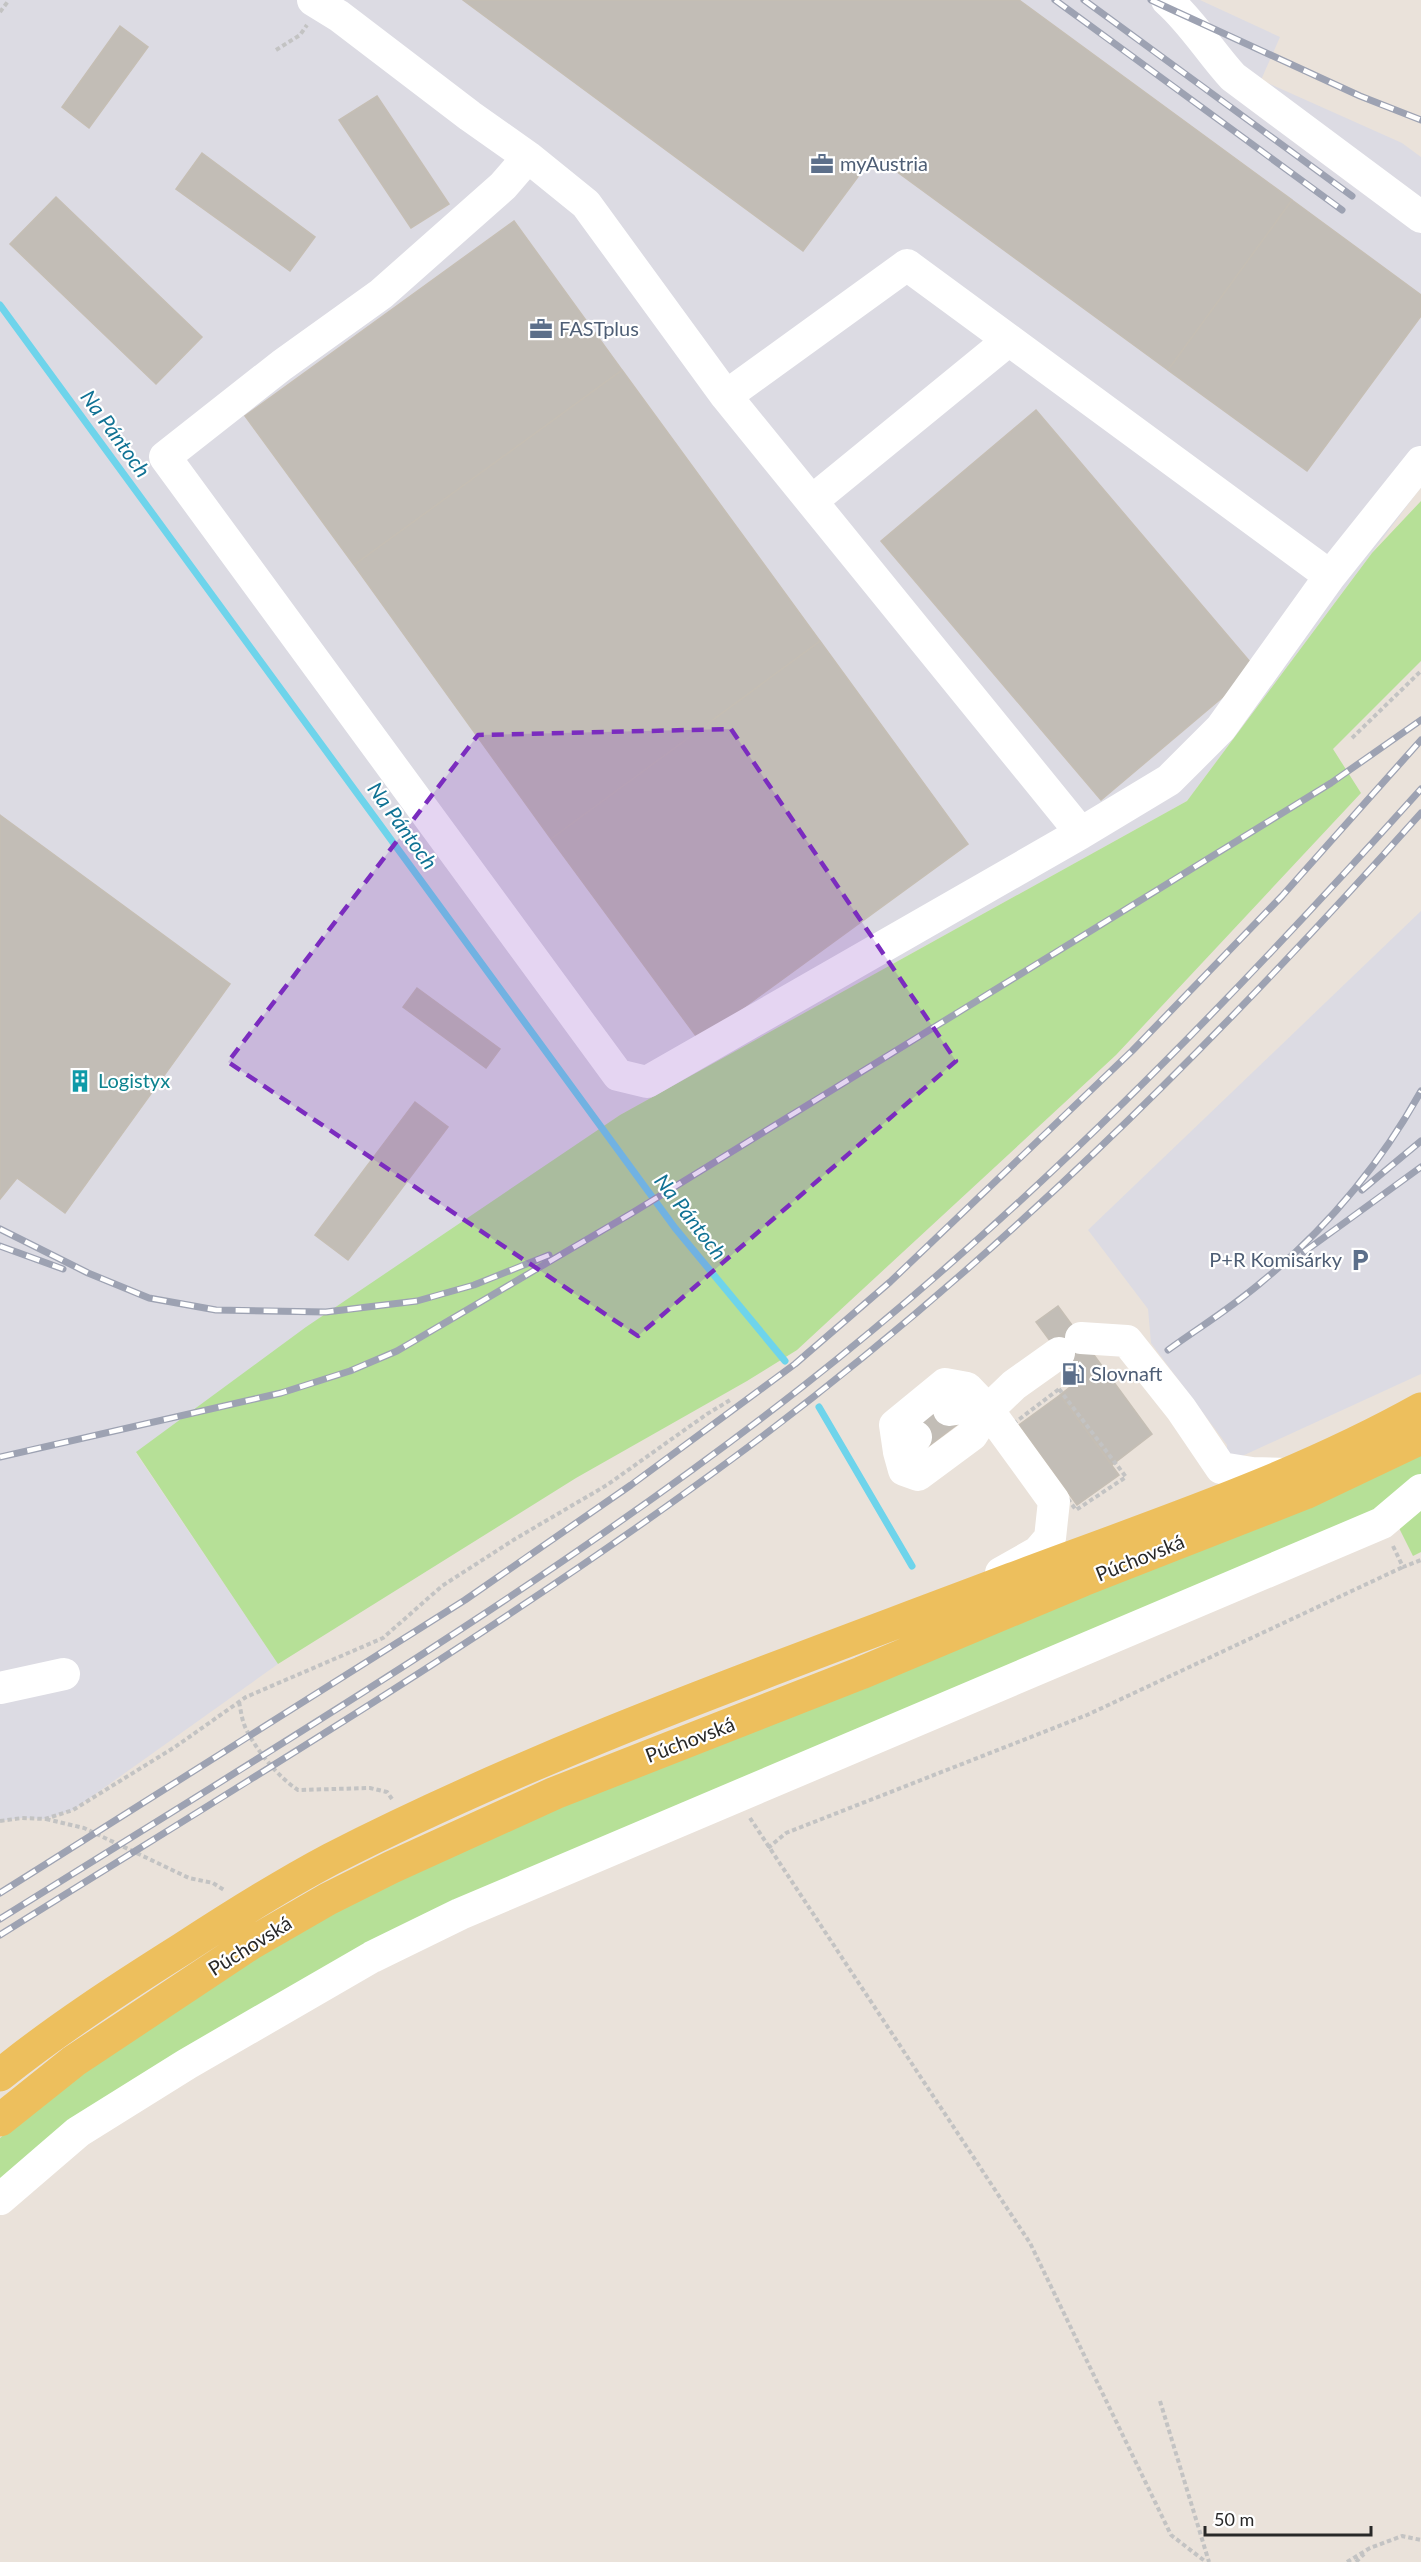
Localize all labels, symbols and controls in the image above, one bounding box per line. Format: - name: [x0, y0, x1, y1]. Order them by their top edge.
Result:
- office icon: myAustria: [809, 151, 835, 177]
- place label: myAustria: [840, 151, 928, 175]
- office icon: FASTplus: [528, 316, 554, 342]
- place label: FASTplus: [559, 316, 639, 340]
- water label: Na Pántoch: [76, 385, 156, 482]
- water label: Na Pántoch: [363, 777, 443, 874]
- building icon: Logistyx: [67, 1068, 93, 1094]
- place label: Logistyx: [98, 1068, 170, 1092]
- water label: Na Pántoch: [650, 1168, 732, 1264]
- place label: P+R Komisárky: [1209, 1247, 1343, 1271]
- parking icon: P+R Komisárky: [1347, 1247, 1373, 1273]
- fuel station icon: Slovnaft: [1060, 1361, 1086, 1387]
- place label: Slovnaft: [1091, 1361, 1163, 1385]
- street label: Púchovská: [1092, 1528, 1188, 1586]
- street label: Púchovská: [642, 1711, 738, 1767]
- street label: Púchovská: [203, 1910, 296, 1980]
- scale bar: [1205, 2499, 1372, 2537]
- text: 50 m: [1214, 2508, 1254, 2530]

